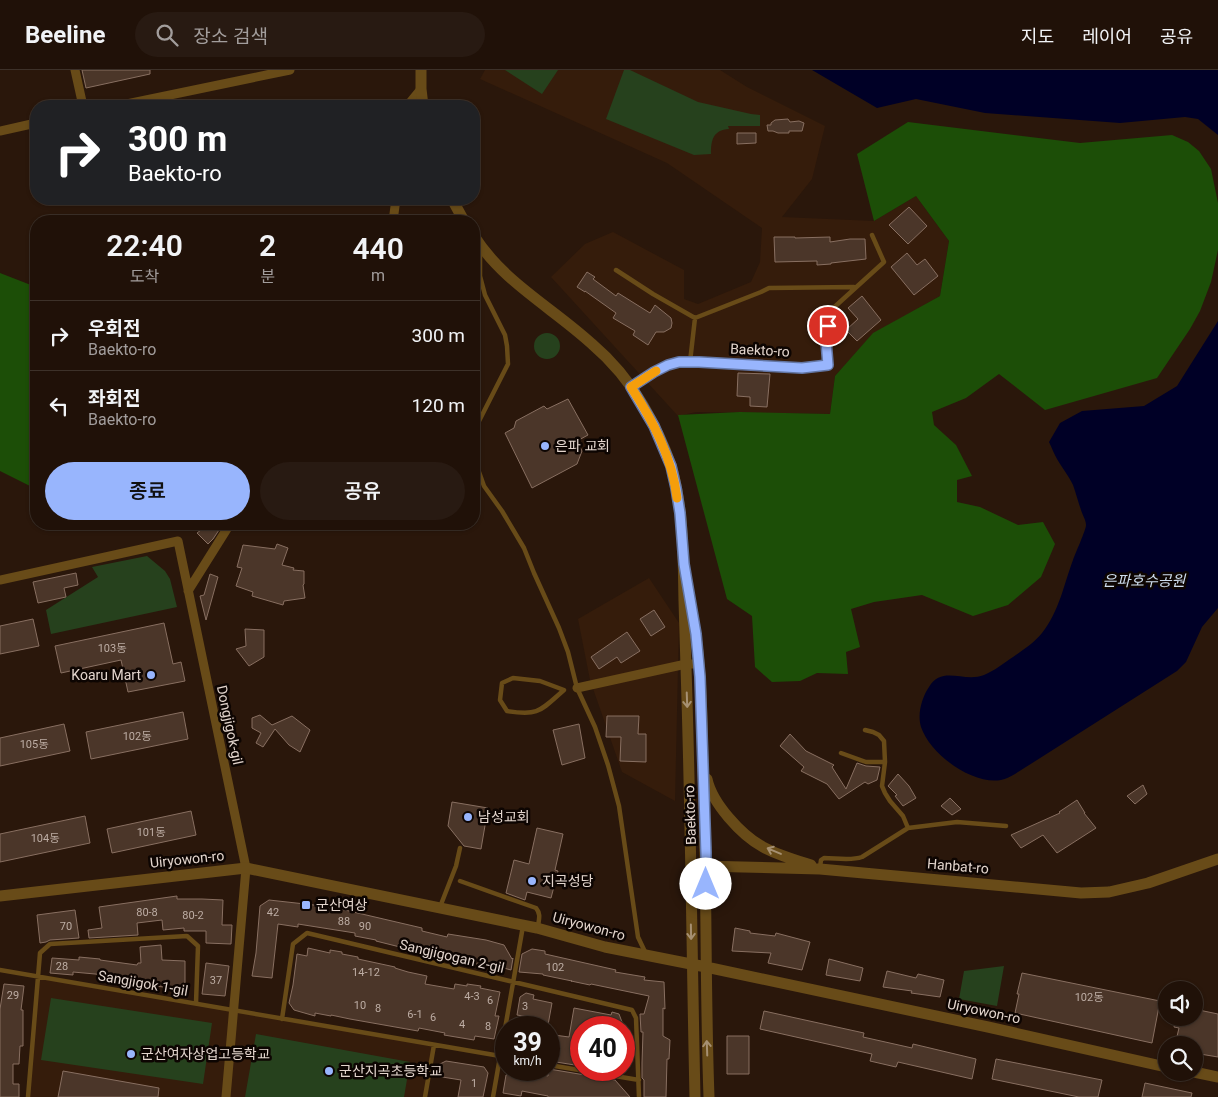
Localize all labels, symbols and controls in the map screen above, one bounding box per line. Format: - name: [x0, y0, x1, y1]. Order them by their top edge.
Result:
- search box: [135, 12, 485, 57]
- text: Beeline: [25, 21, 105, 49]
- icon: search: [153, 21, 181, 49]
- text: 장소 검색: [193, 25, 268, 48]
- text: 지도: [1021, 26, 1054, 47]
- text: 레이어: [1082, 26, 1132, 47]
- text: 공유: [1160, 26, 1193, 47]
- text: 300 m: [128, 119, 227, 160]
- icon: right: [45, 120, 110, 185]
- text: Baekto-ro: [128, 161, 222, 186]
- text: 22:40: [106, 228, 183, 263]
- text: 2: [259, 228, 276, 263]
- text: 440: [352, 231, 404, 266]
- text: m: [371, 266, 385, 285]
- text: 도착: [130, 267, 159, 286]
- text: 분: [260, 267, 275, 286]
- pin: [807, 305, 849, 347]
- icon: arrive: [814, 312, 842, 340]
- text: 우회전: [88, 317, 140, 340]
- icon: right: [45, 322, 73, 350]
- text: 300 m: [412, 324, 465, 347]
- text: Baekto-ro: [88, 340, 156, 359]
- street label: Baekto-ro: [730, 340, 790, 360]
- text: 좌회전: [88, 387, 140, 410]
- icon: left: [45, 392, 73, 420]
- text: 120 m: [412, 394, 465, 417]
- text: Baekto-ro: [88, 410, 156, 429]
- place label: 은파 교회: [555, 438, 610, 454]
- marker: 은파 교회: [539, 440, 551, 452]
- button: 종료: [45, 462, 250, 520]
- button: 공유: [260, 462, 465, 520]
- water label: 은파호수공원: [1103, 572, 1187, 590]
- house number: 103동: [98, 642, 126, 655]
- place label: Koaru Mart: [71, 667, 141, 683]
- marker: Koaru Mart: [145, 669, 157, 681]
- street label: Dongjigok-gil: [214, 684, 246, 766]
- one-way arrow: [682, 692, 692, 708]
- house number: 102동: [123, 730, 151, 743]
- house number: 105동: [20, 738, 48, 751]
- street label: Baekto-ro: [681, 785, 699, 845]
- place label: 남성교회: [478, 809, 530, 825]
- marker: 남성교회: [462, 811, 474, 823]
- house number: 101동: [137, 826, 165, 839]
- house number: 104동: [31, 832, 59, 845]
- one-way arrow: [767, 846, 782, 856]
- street label: Uiryowon-ro: [149, 847, 225, 871]
- street label: Hanbat-ro: [926, 855, 990, 877]
- position arrow: [679, 857, 731, 909]
- place label: 지곡성당: [542, 873, 594, 889]
- marker: 지곡성당: [526, 875, 538, 887]
- place label: 군산여상: [316, 897, 368, 913]
- marker: 군산여상: [300, 899, 312, 911]
- house number: 80-8: [136, 906, 158, 919]
- house number: 42: [267, 906, 279, 919]
- house number: 80-2: [182, 909, 204, 922]
- street label: Uiryowon-ro: [551, 909, 627, 943]
- house number: 88: [338, 915, 350, 928]
- house number: 70: [60, 920, 72, 933]
- house number: 90: [359, 920, 371, 933]
- one-way arrow: [686, 924, 696, 940]
- street label: Sangjigogan 2-gil: [398, 936, 506, 976]
- house number: 28: [56, 960, 68, 973]
- house number: 102: [546, 961, 564, 974]
- house number: 14-12: [352, 966, 380, 979]
- street label: Sangjigok 1-gil: [97, 967, 189, 999]
- house number: 37: [210, 974, 222, 987]
- map controls: [1158, 981, 1203, 1081]
- button: sound: [1158, 981, 1203, 1026]
- house number: 29: [7, 989, 19, 1002]
- house number: 4-3: [464, 990, 480, 1003]
- house number: 102동: [1075, 991, 1103, 1004]
- house number: 6: [487, 994, 493, 1007]
- street label: Uiryowon-ro: [946, 995, 1022, 1027]
- house number: 10: [354, 999, 366, 1012]
- house number: 3: [522, 1000, 528, 1013]
- house number: 8: [375, 1002, 381, 1015]
- house number: 6-1: [407, 1008, 423, 1021]
- house number: 6: [430, 1011, 436, 1024]
- speed limit sign: 40: [570, 1016, 635, 1081]
- house number: 4: [459, 1018, 465, 1031]
- house number: 8: [485, 1020, 491, 1033]
- text: 39: [513, 1028, 542, 1057]
- button: search: [1158, 1036, 1203, 1081]
- one-way arrow: [703, 1041, 712, 1057]
- place label: 군산여자상업고등학교: [141, 1046, 270, 1062]
- marker: 군산여자상업고등학교: [125, 1048, 137, 1060]
- text: km/h: [513, 1054, 542, 1068]
- place label: 군산지곡초등학교: [339, 1063, 442, 1079]
- marker: 군산지곡초등학교: [323, 1065, 335, 1077]
- house number: 1: [471, 1077, 477, 1090]

